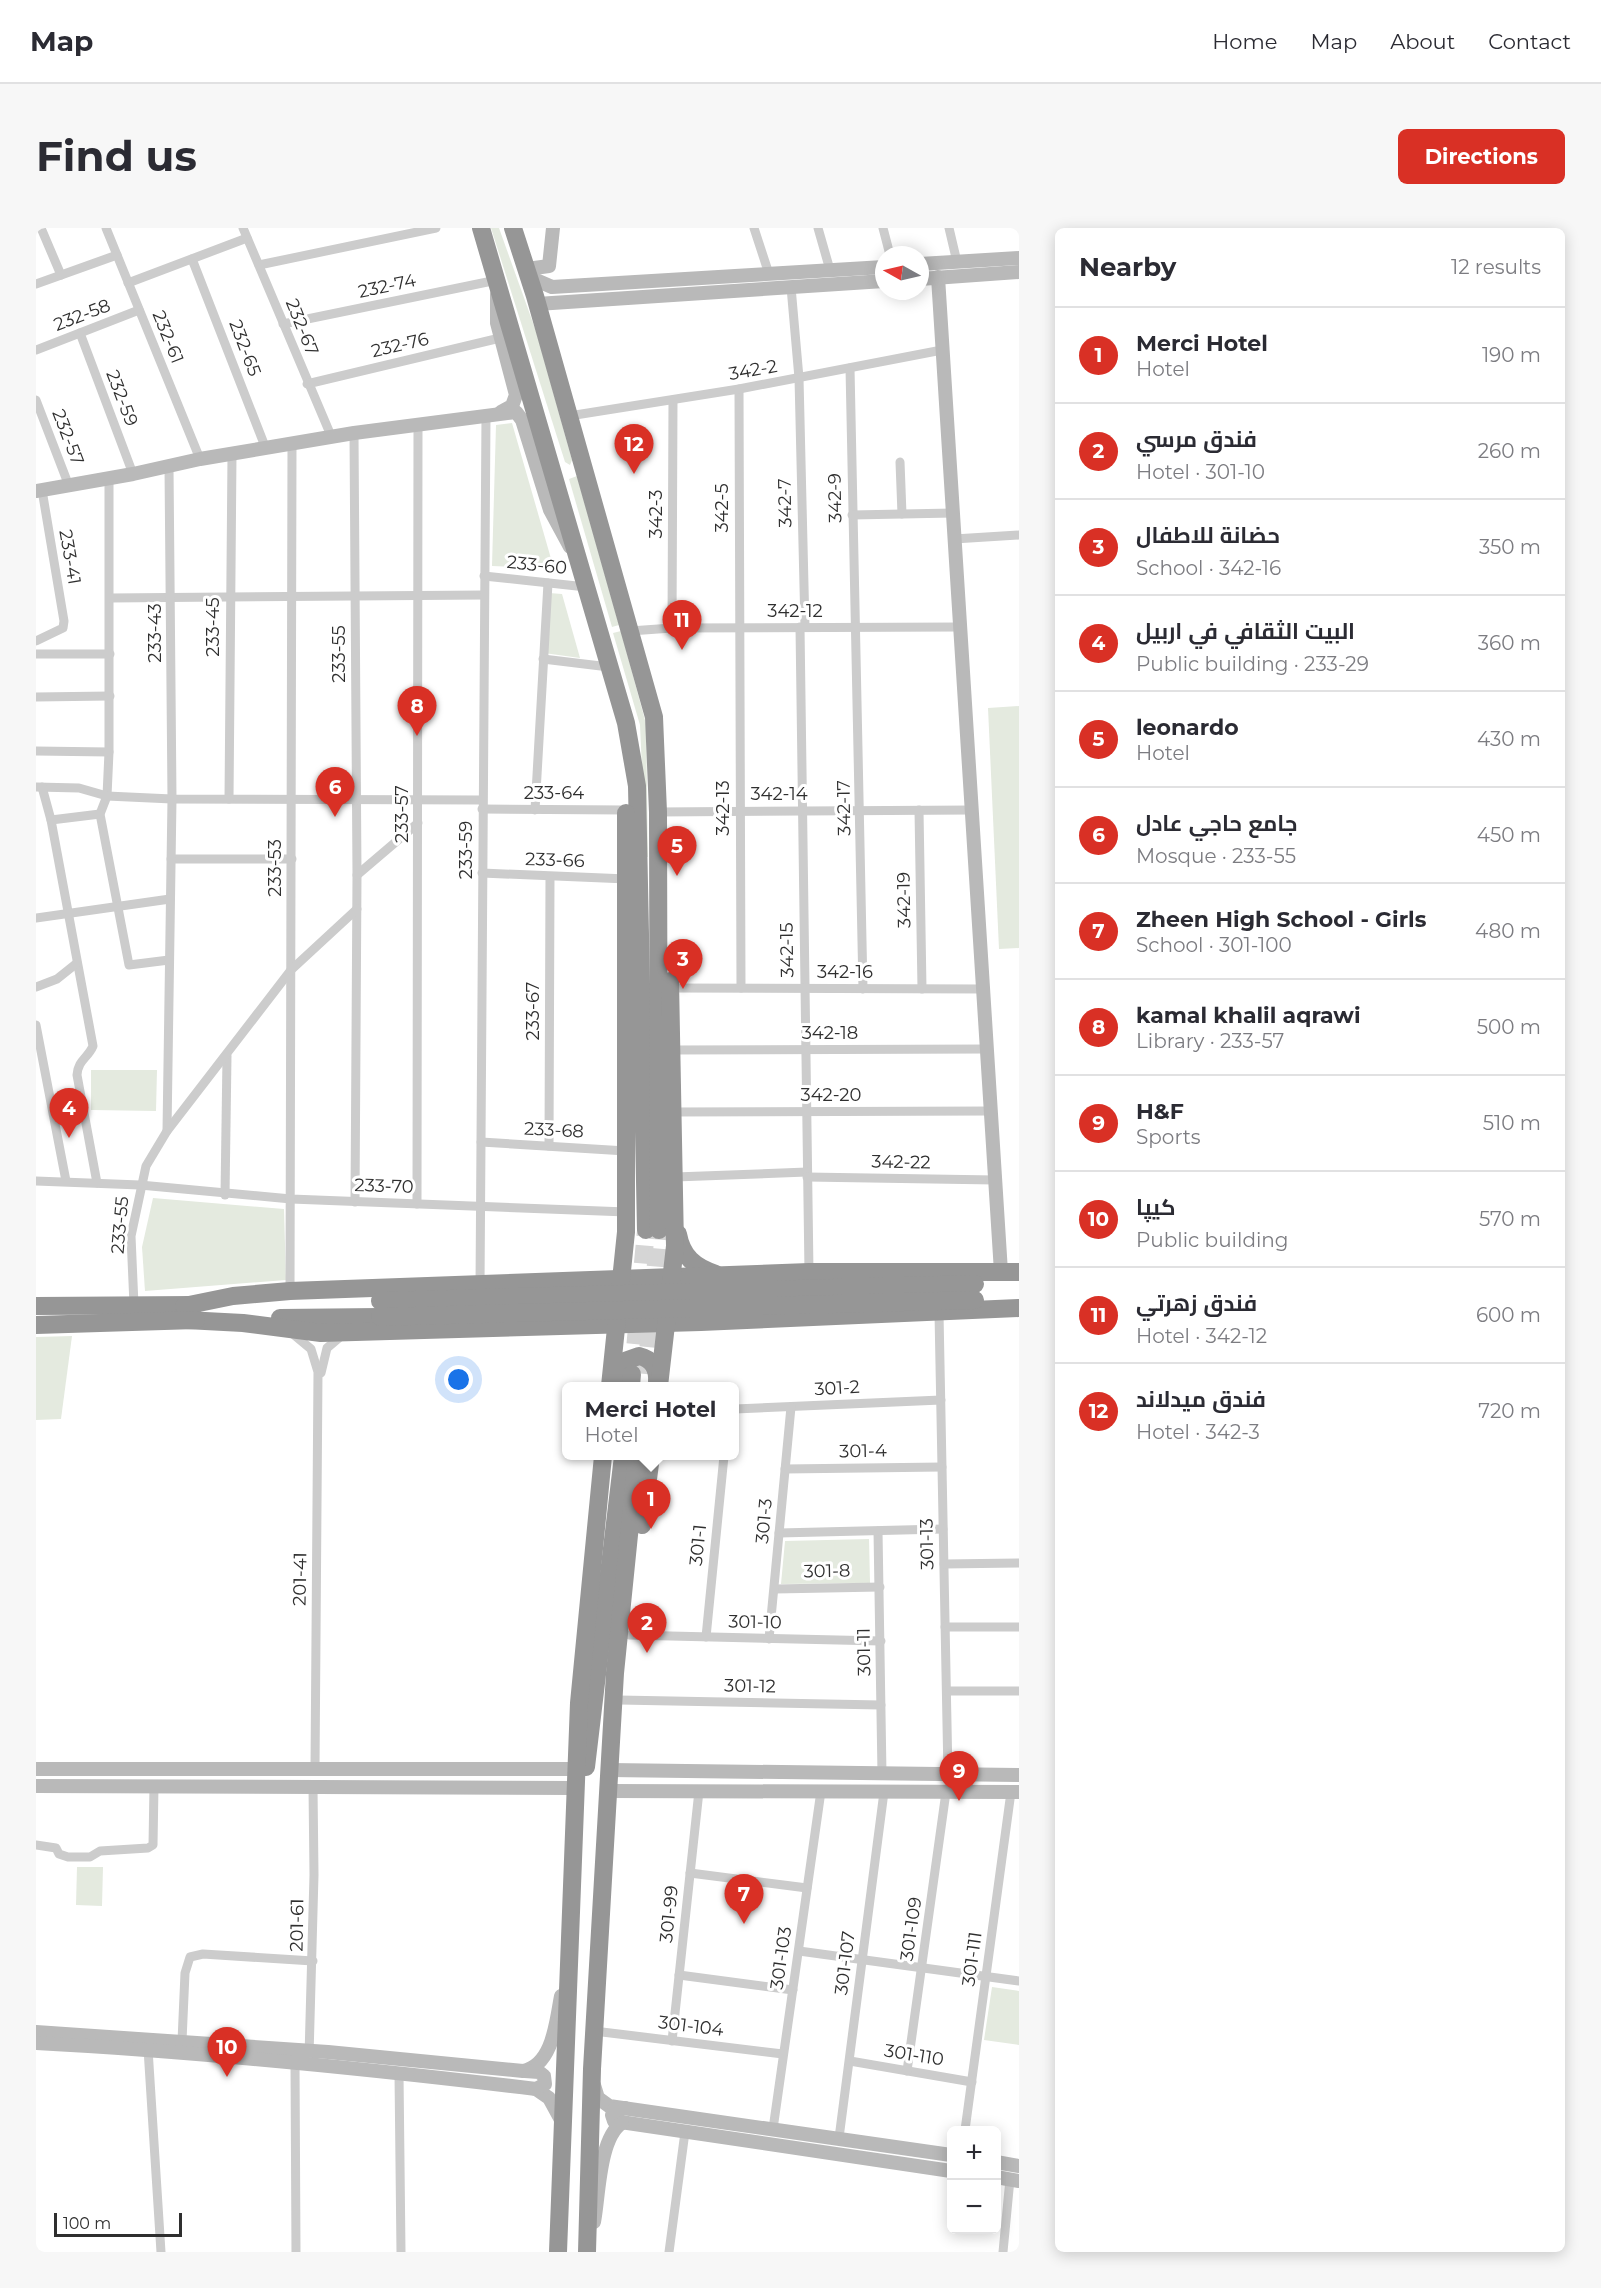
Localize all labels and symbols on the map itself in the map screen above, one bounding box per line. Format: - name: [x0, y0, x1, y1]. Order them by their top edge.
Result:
- north arrow: [875, 246, 929, 300]
- street label: 232-74: [356, 269, 418, 303]
- street label: 232-58: [51, 294, 113, 336]
- street label: 232-67: [281, 296, 323, 358]
- street label: 232-61: [148, 307, 188, 367]
- street label: 232-65: [224, 317, 266, 379]
- street label: 232-76: [369, 328, 431, 362]
- street label: 342-2: [727, 355, 779, 385]
- street label: 232-59: [101, 367, 143, 429]
- street label: 232-57: [47, 406, 89, 468]
- pin: 12: [614, 424, 654, 474]
- street label: 342-9: [824, 473, 846, 523]
- street label: 342-7: [774, 478, 796, 528]
- street label: 342-5: [711, 483, 733, 533]
- street label: 342-3: [645, 490, 667, 538]
- street label: 233-41: [54, 528, 86, 586]
- street label: 233-60: [506, 551, 568, 579]
- street label: 233-45: [202, 597, 224, 657]
- pin: 11: [662, 600, 702, 650]
- street label: 342-12: [767, 600, 823, 622]
- street label: 233-43: [144, 603, 166, 663]
- street label: 233-55: [328, 625, 350, 683]
- pin: 8: [398, 686, 436, 736]
- pin: 6: [316, 768, 354, 817]
- street label: 342-13: [712, 780, 734, 836]
- street label: 342-17: [833, 780, 855, 836]
- street label: 233-64: [524, 782, 584, 804]
- street label: 342-14: [750, 783, 808, 805]
- street label: 233-57: [391, 785, 413, 843]
- street label: 233-59: [455, 821, 477, 879]
- pin: 5: [658, 826, 696, 876]
- street label: 233-53: [264, 839, 286, 897]
- street label: 233-66: [525, 848, 585, 872]
- street label: 342-19: [893, 872, 915, 928]
- street label: 342-15: [776, 922, 798, 978]
- pin: 3: [664, 940, 702, 989]
- street label: 342-16: [817, 961, 873, 983]
- street label: 233-67: [522, 982, 544, 1040]
- street label: 342-18: [802, 1022, 858, 1044]
- street label: 342-20: [801, 1084, 861, 1106]
- pin: 4: [50, 1088, 88, 1138]
- street label: 233-68: [524, 1117, 584, 1143]
- street label: 342-22: [871, 1150, 931, 1174]
- street label: 233-70: [354, 1174, 414, 1198]
- street label: 233-55: [107, 1195, 133, 1255]
- your location: [444, 1365, 473, 1394]
- street label: 301-2: [814, 1376, 860, 1400]
- street label: 301-4: [839, 1440, 887, 1462]
- pin: 1: [632, 1480, 670, 1529]
- street label: 301-3: [751, 1498, 777, 1544]
- street label: 301-13: [916, 1518, 938, 1570]
- street label: 301-1: [685, 1523, 711, 1567]
- street label: 201-41: [289, 1552, 311, 1606]
- street label: 301-8: [803, 1560, 851, 1582]
- pin: 2: [628, 1604, 666, 1653]
- street label: 301-10: [728, 1611, 782, 1633]
- street label: 301-11: [853, 1628, 875, 1676]
- street label: 301-12: [724, 1675, 776, 1697]
- pin: 9: [940, 1752, 978, 1801]
- pin: 7: [724, 1874, 764, 1924]
- street label: 301-99: [655, 1884, 683, 1944]
- street label: 301-109: [896, 1895, 926, 1962]
- street label: 201-61: [286, 1898, 308, 1952]
- street label: 301-103: [766, 1925, 796, 1991]
- street label: 301-107: [830, 1930, 860, 1996]
- street label: 301-111: [957, 1930, 987, 1988]
- street label: 301-104: [657, 2011, 725, 2041]
- pin: 10: [208, 2028, 246, 2077]
- street label: 301-110: [883, 2039, 945, 2071]
- scale bar: [54, 2210, 182, 2238]

